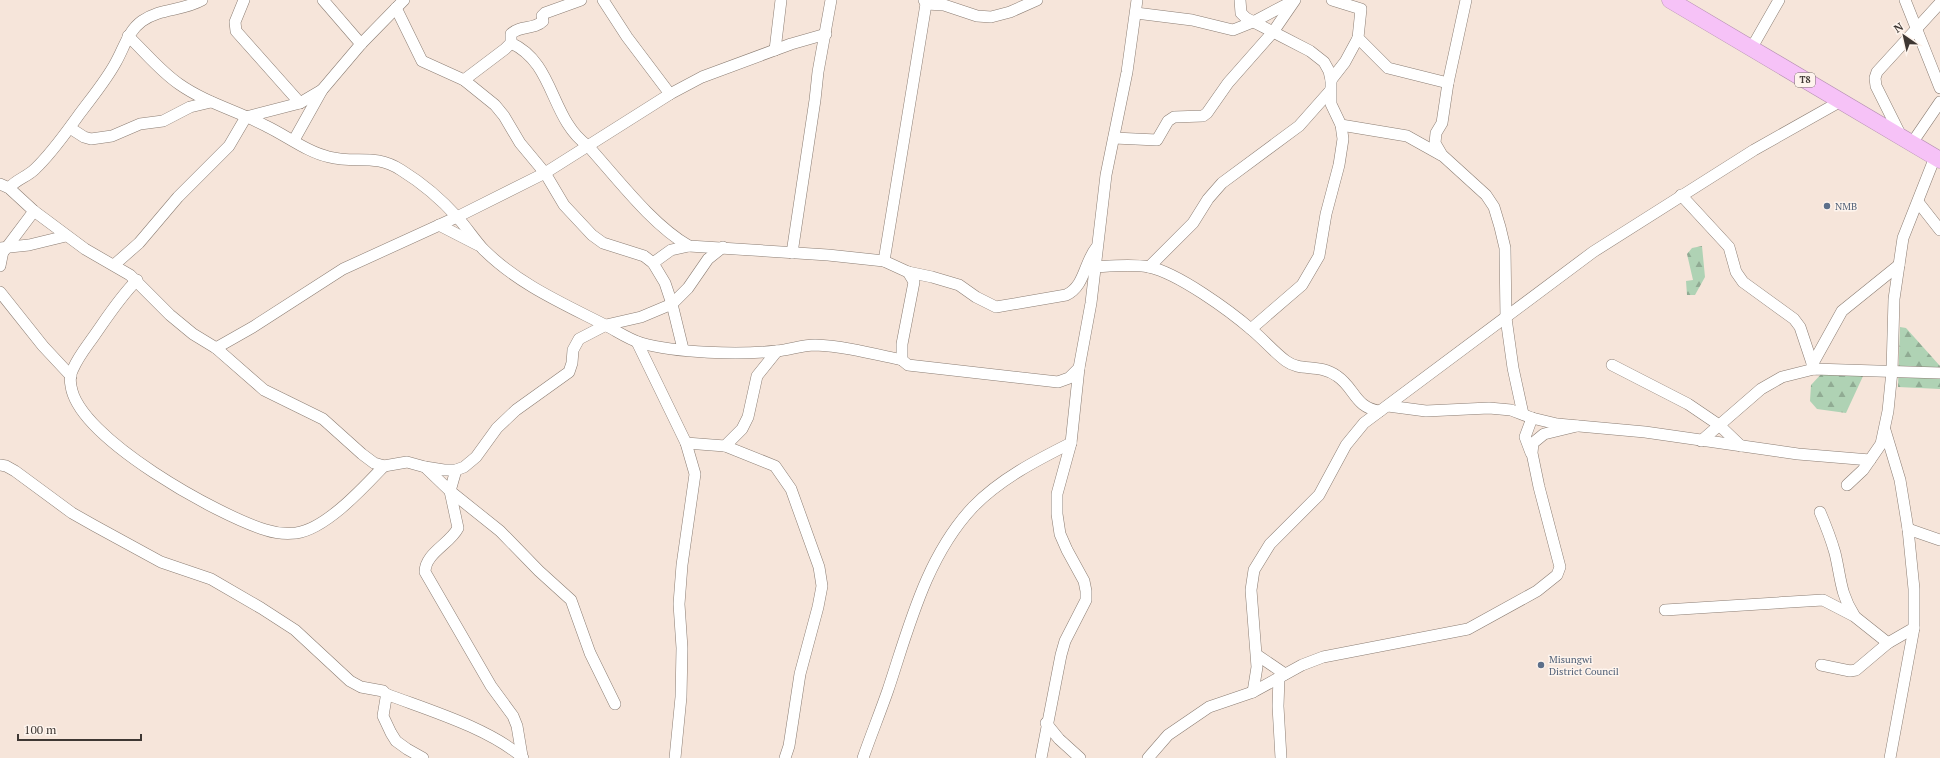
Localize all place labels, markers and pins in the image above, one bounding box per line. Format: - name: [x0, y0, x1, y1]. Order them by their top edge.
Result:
- place label: NMB: [1835, 200, 1857, 213]
- marker: NMB: [1822, 201, 1832, 211]
- place label: Misungwi District Council: [1549, 653, 1619, 678]
- marker: Misungwi District Council: [1536, 660, 1546, 670]

